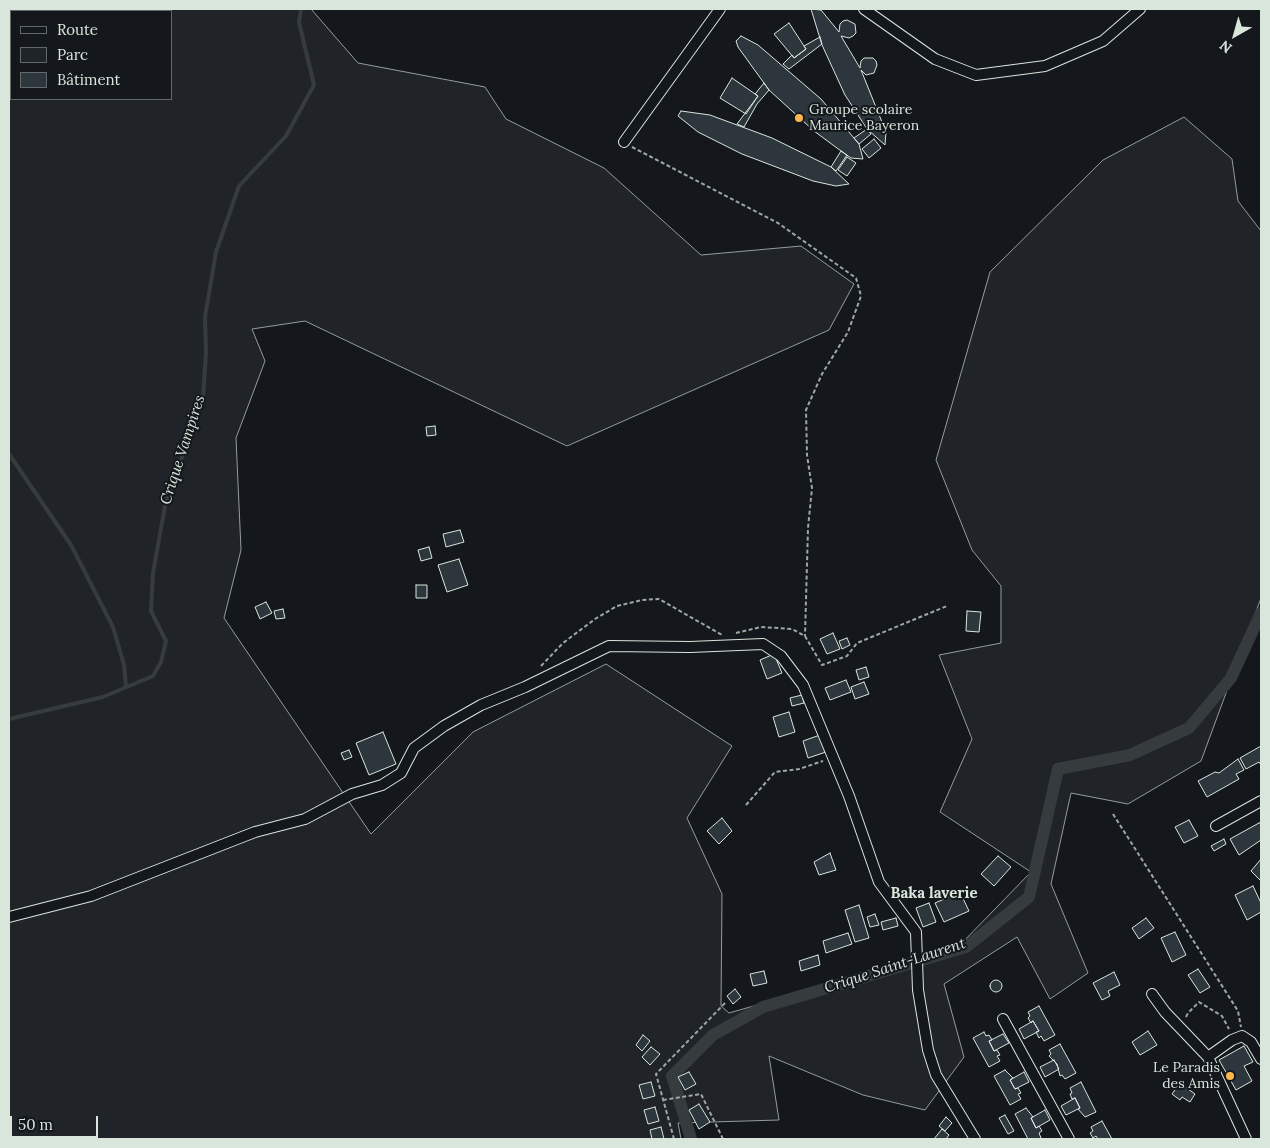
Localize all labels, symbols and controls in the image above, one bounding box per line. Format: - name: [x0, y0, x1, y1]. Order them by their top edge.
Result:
- legend: [10, 10, 172, 100]
- north arrow: [1210, 10, 1260, 60]
- text: Route: [57, 20, 98, 39]
- text: N: [1216, 36, 1236, 57]
- text: Parc: [57, 45, 88, 64]
- text: Bâtiment: [57, 70, 120, 89]
- place label: Groupe scolaire Maurice Bayeron: [809, 102, 919, 134]
- marker: Groupe scolaire Maurice Bayeron: [793, 112, 805, 124]
- water label: Crique Vampires: [157, 393, 209, 507]
- district label: Baka laverie: [891, 885, 977, 903]
- water label: Crique Saint-Laurent: [822, 935, 968, 997]
- place label: Le Paradis des Amis: [1153, 1060, 1220, 1092]
- marker: Le Paradis des Amis: [1224, 1070, 1236, 1082]
- scale bar: [12, 1106, 100, 1138]
- text: 50 m: [18, 1115, 53, 1134]

